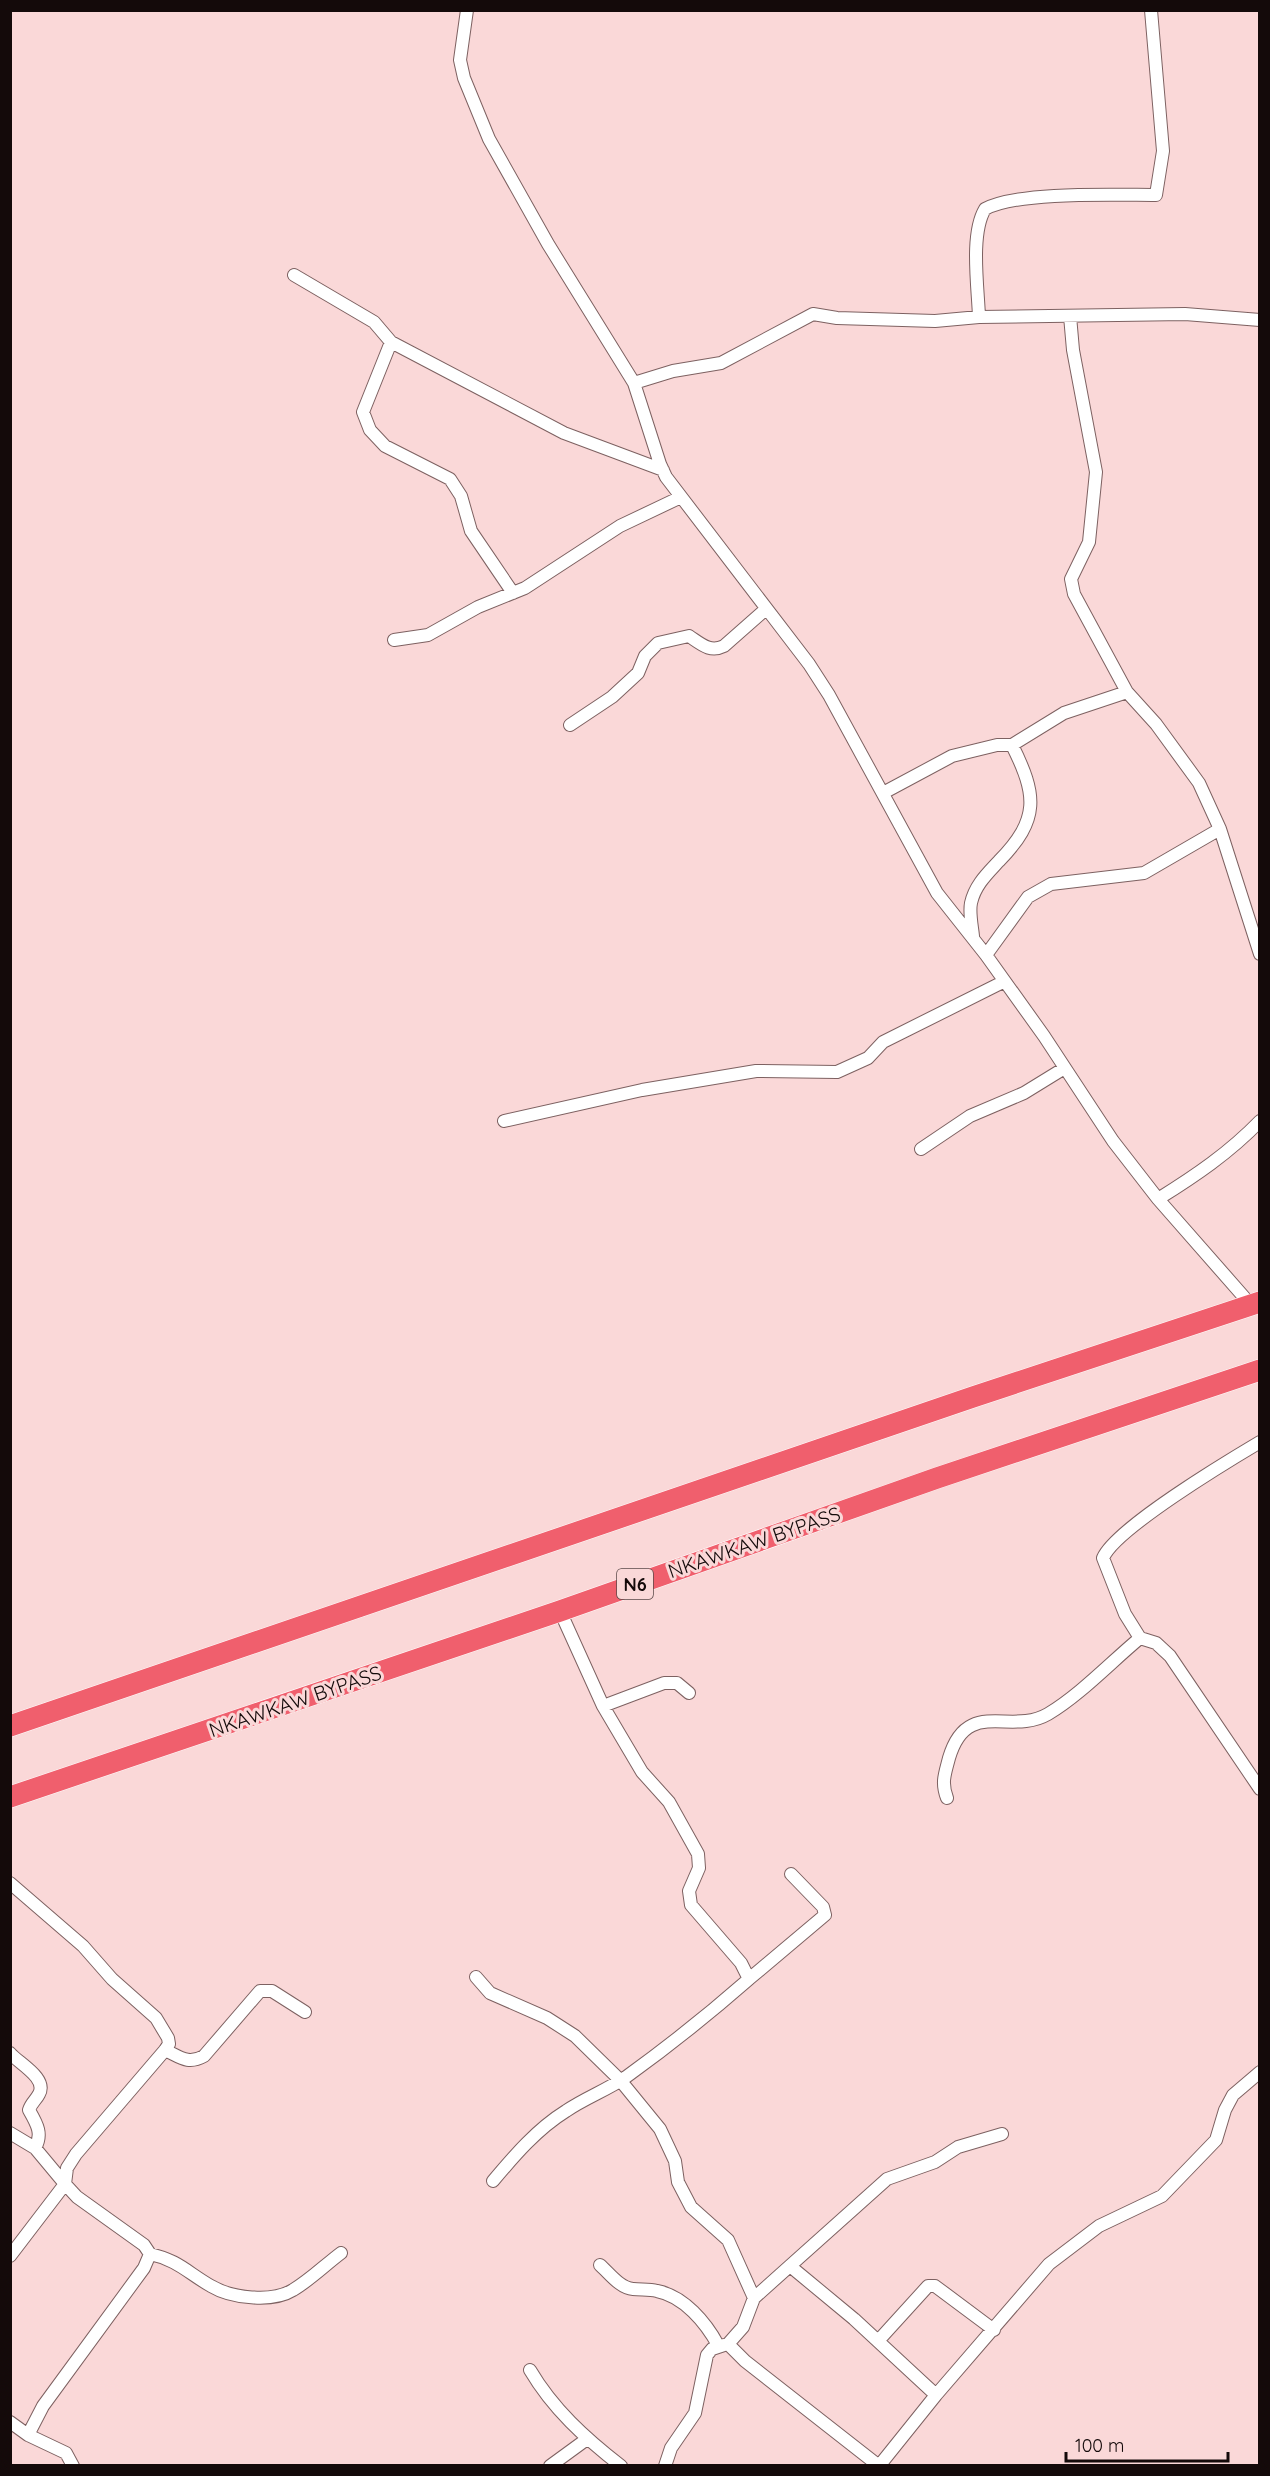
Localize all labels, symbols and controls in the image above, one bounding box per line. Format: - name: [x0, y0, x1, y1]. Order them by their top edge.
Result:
- street label: NKAWKAW BYPASS: [664, 1501, 844, 1583]
- road number: N6: [617, 1569, 653, 1599]
- street label: NKAWKAW BYPASS: [205, 1660, 385, 1742]
- scale bar: [1066, 2425, 1228, 2463]
- text: 100 m: [1075, 2434, 1124, 2457]

